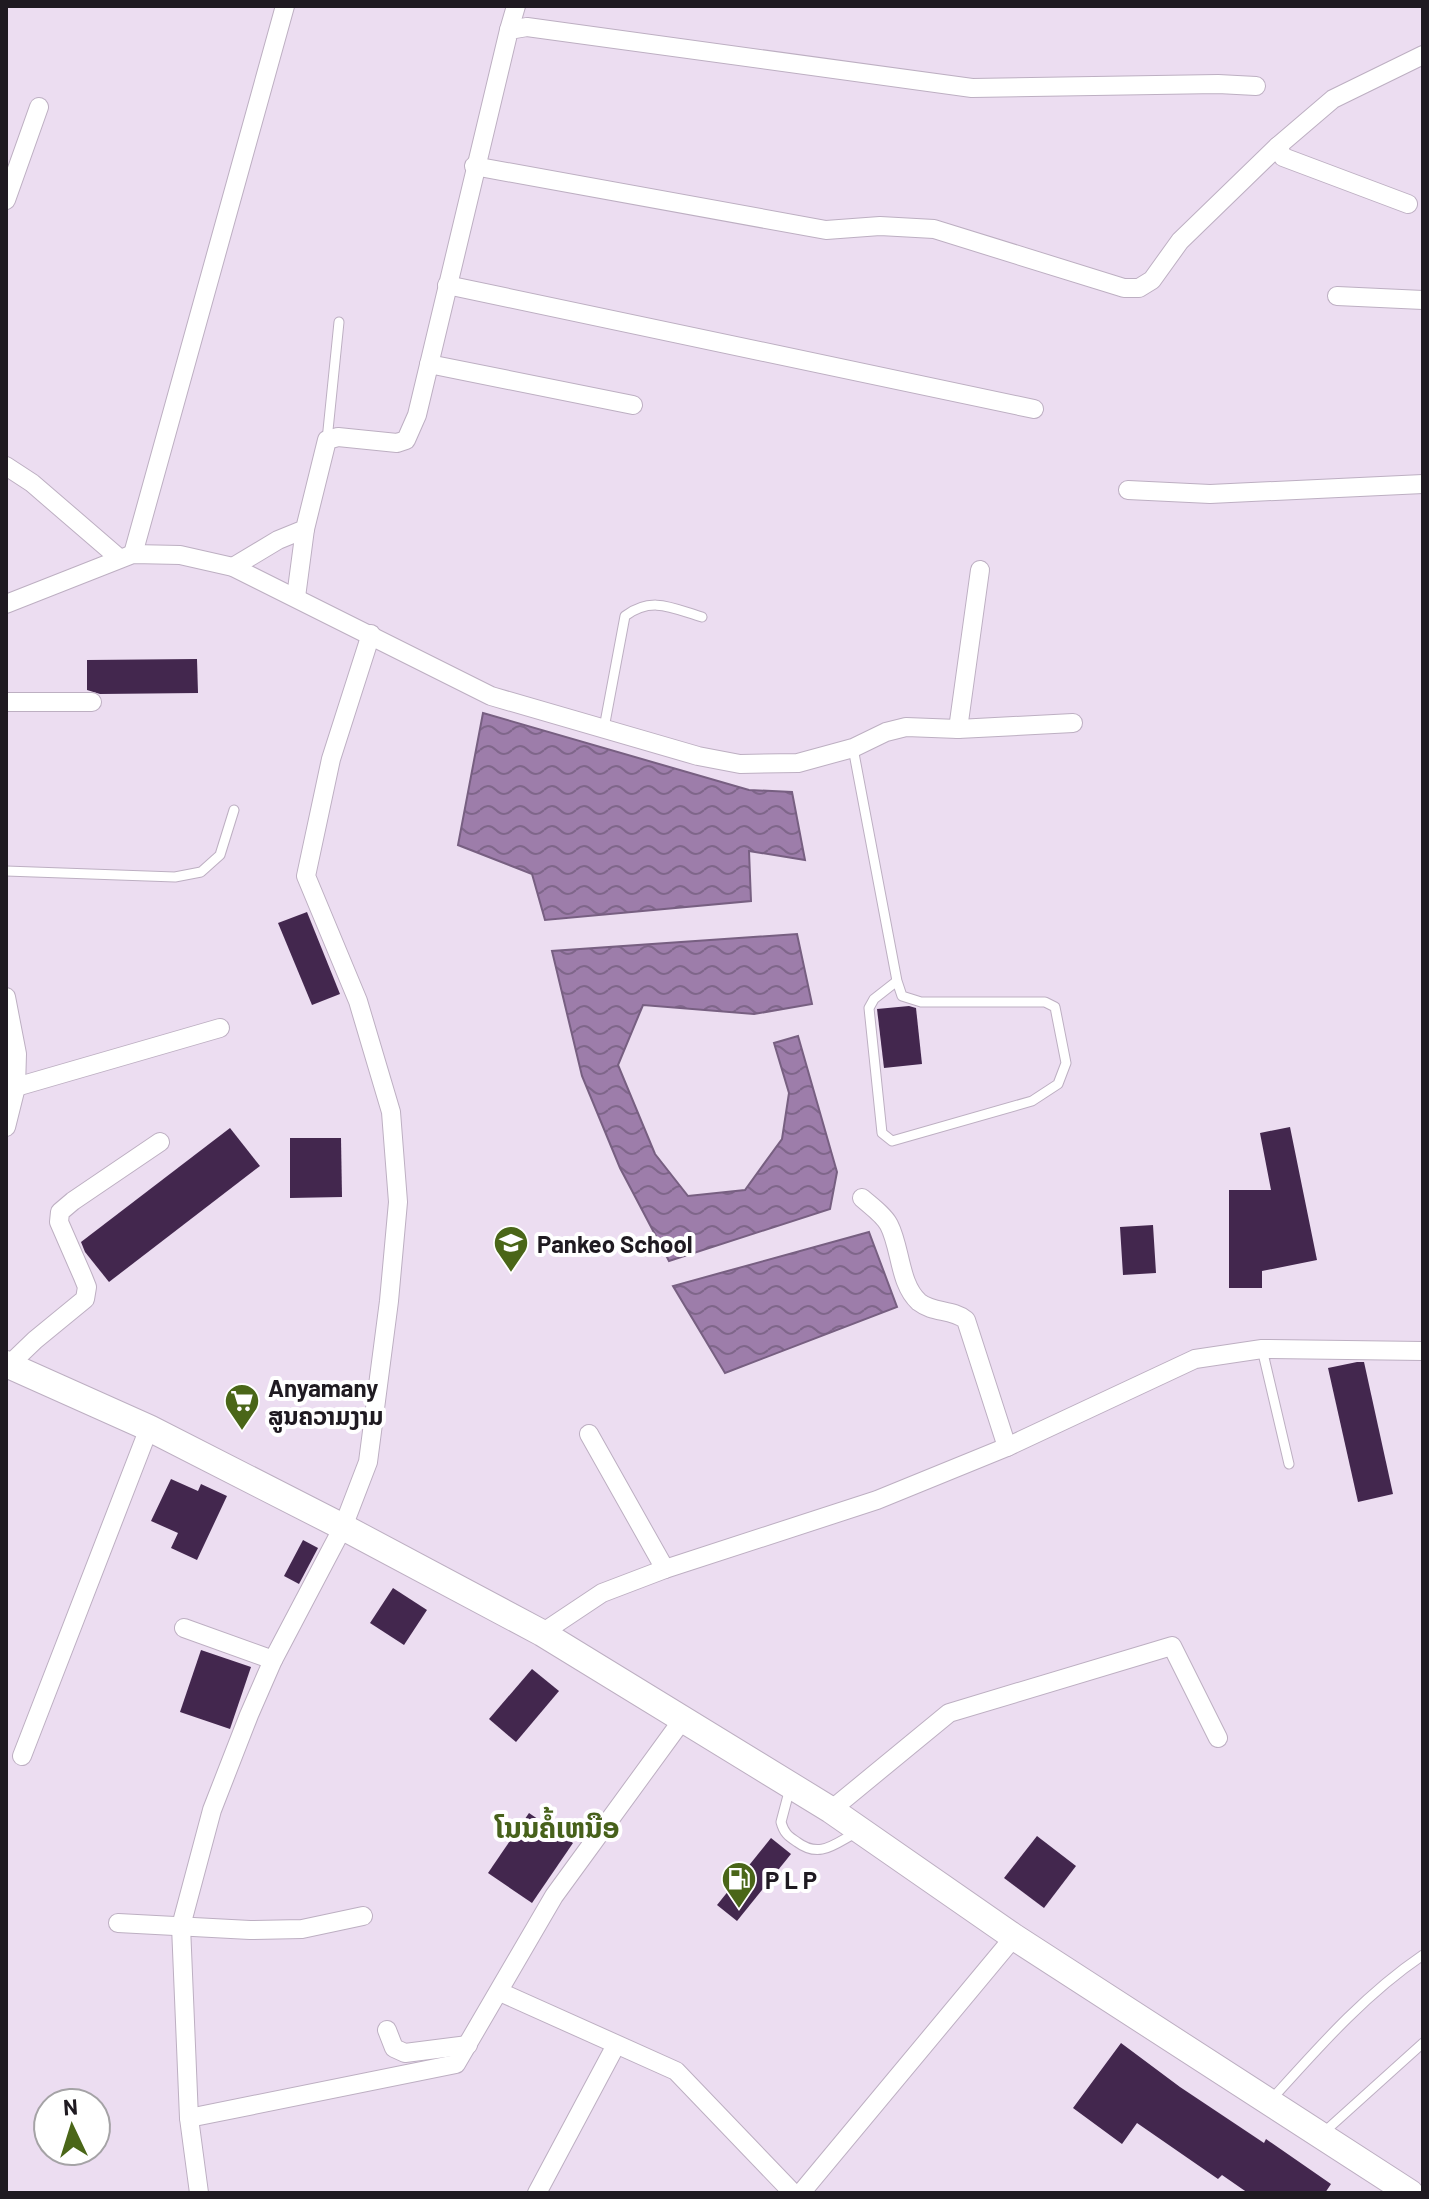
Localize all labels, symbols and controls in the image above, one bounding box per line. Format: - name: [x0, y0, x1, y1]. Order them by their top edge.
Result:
- school or university icon: Pankeo School: [492, 1224, 530, 1274]
- place label: Pankeo School: [537, 1229, 693, 1258]
- place label: Anyamany ສູນຄວາມງາມ: [268, 1373, 383, 1433]
- supermarket icon: Anyamany ສູນຄວາມງາມ: [223, 1382, 261, 1432]
- district label: ໂນນຄໍ້ເຫນືອ: [493, 1806, 620, 1844]
- fuel station icon: P L P: [720, 1860, 758, 1910]
- place label: P L P: [765, 1865, 817, 1894]
- north arrow: [32, 2087, 112, 2167]
- text: N: [62, 2093, 79, 2120]

